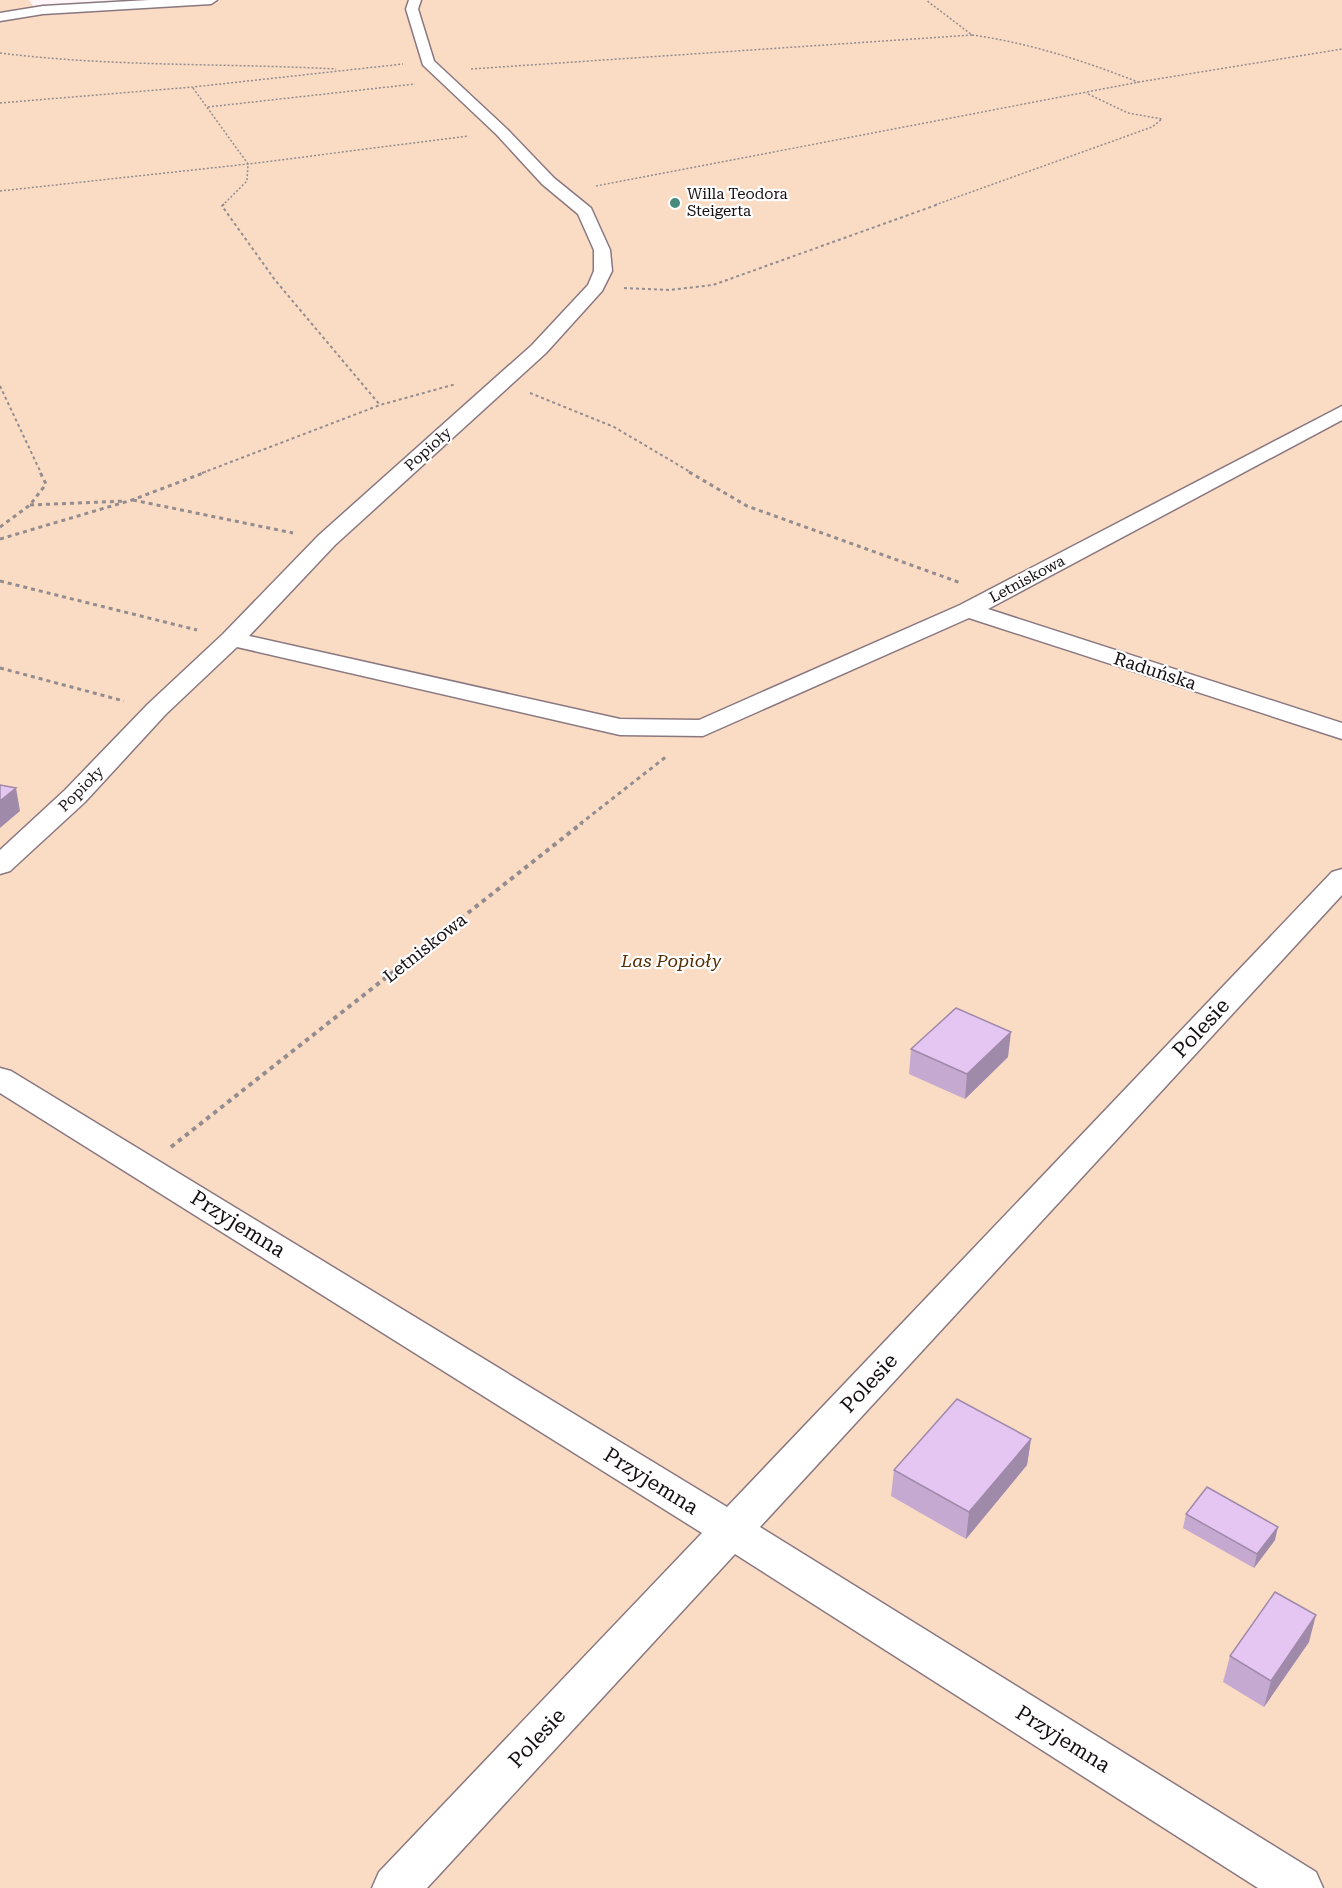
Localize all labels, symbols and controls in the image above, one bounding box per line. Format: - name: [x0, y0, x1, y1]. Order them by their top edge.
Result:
- place label: Willa Teodora Steigerta: [687, 185, 788, 220]
- marker: Willa Teodora Steigerta: [668, 196, 682, 210]
- street label: Popioły: [401, 423, 455, 475]
- street label: Letniskowa: [986, 552, 1068, 606]
- street label: Raduńska: [1111, 647, 1199, 694]
- street label: Popioły: [55, 763, 107, 815]
- street label: Letniskowa: [379, 908, 471, 987]
- park label: Las Popioły: [620, 950, 722, 971]
- street label: Polesie: [1168, 993, 1234, 1063]
- street label: Przyjemna: [186, 1185, 290, 1263]
- street label: Polesie: [836, 1348, 902, 1418]
- street label: Przyjemna: [599, 1442, 703, 1520]
- street label: Przyjemna: [1011, 1700, 1115, 1778]
- street label: Polesie: [504, 1703, 570, 1773]

